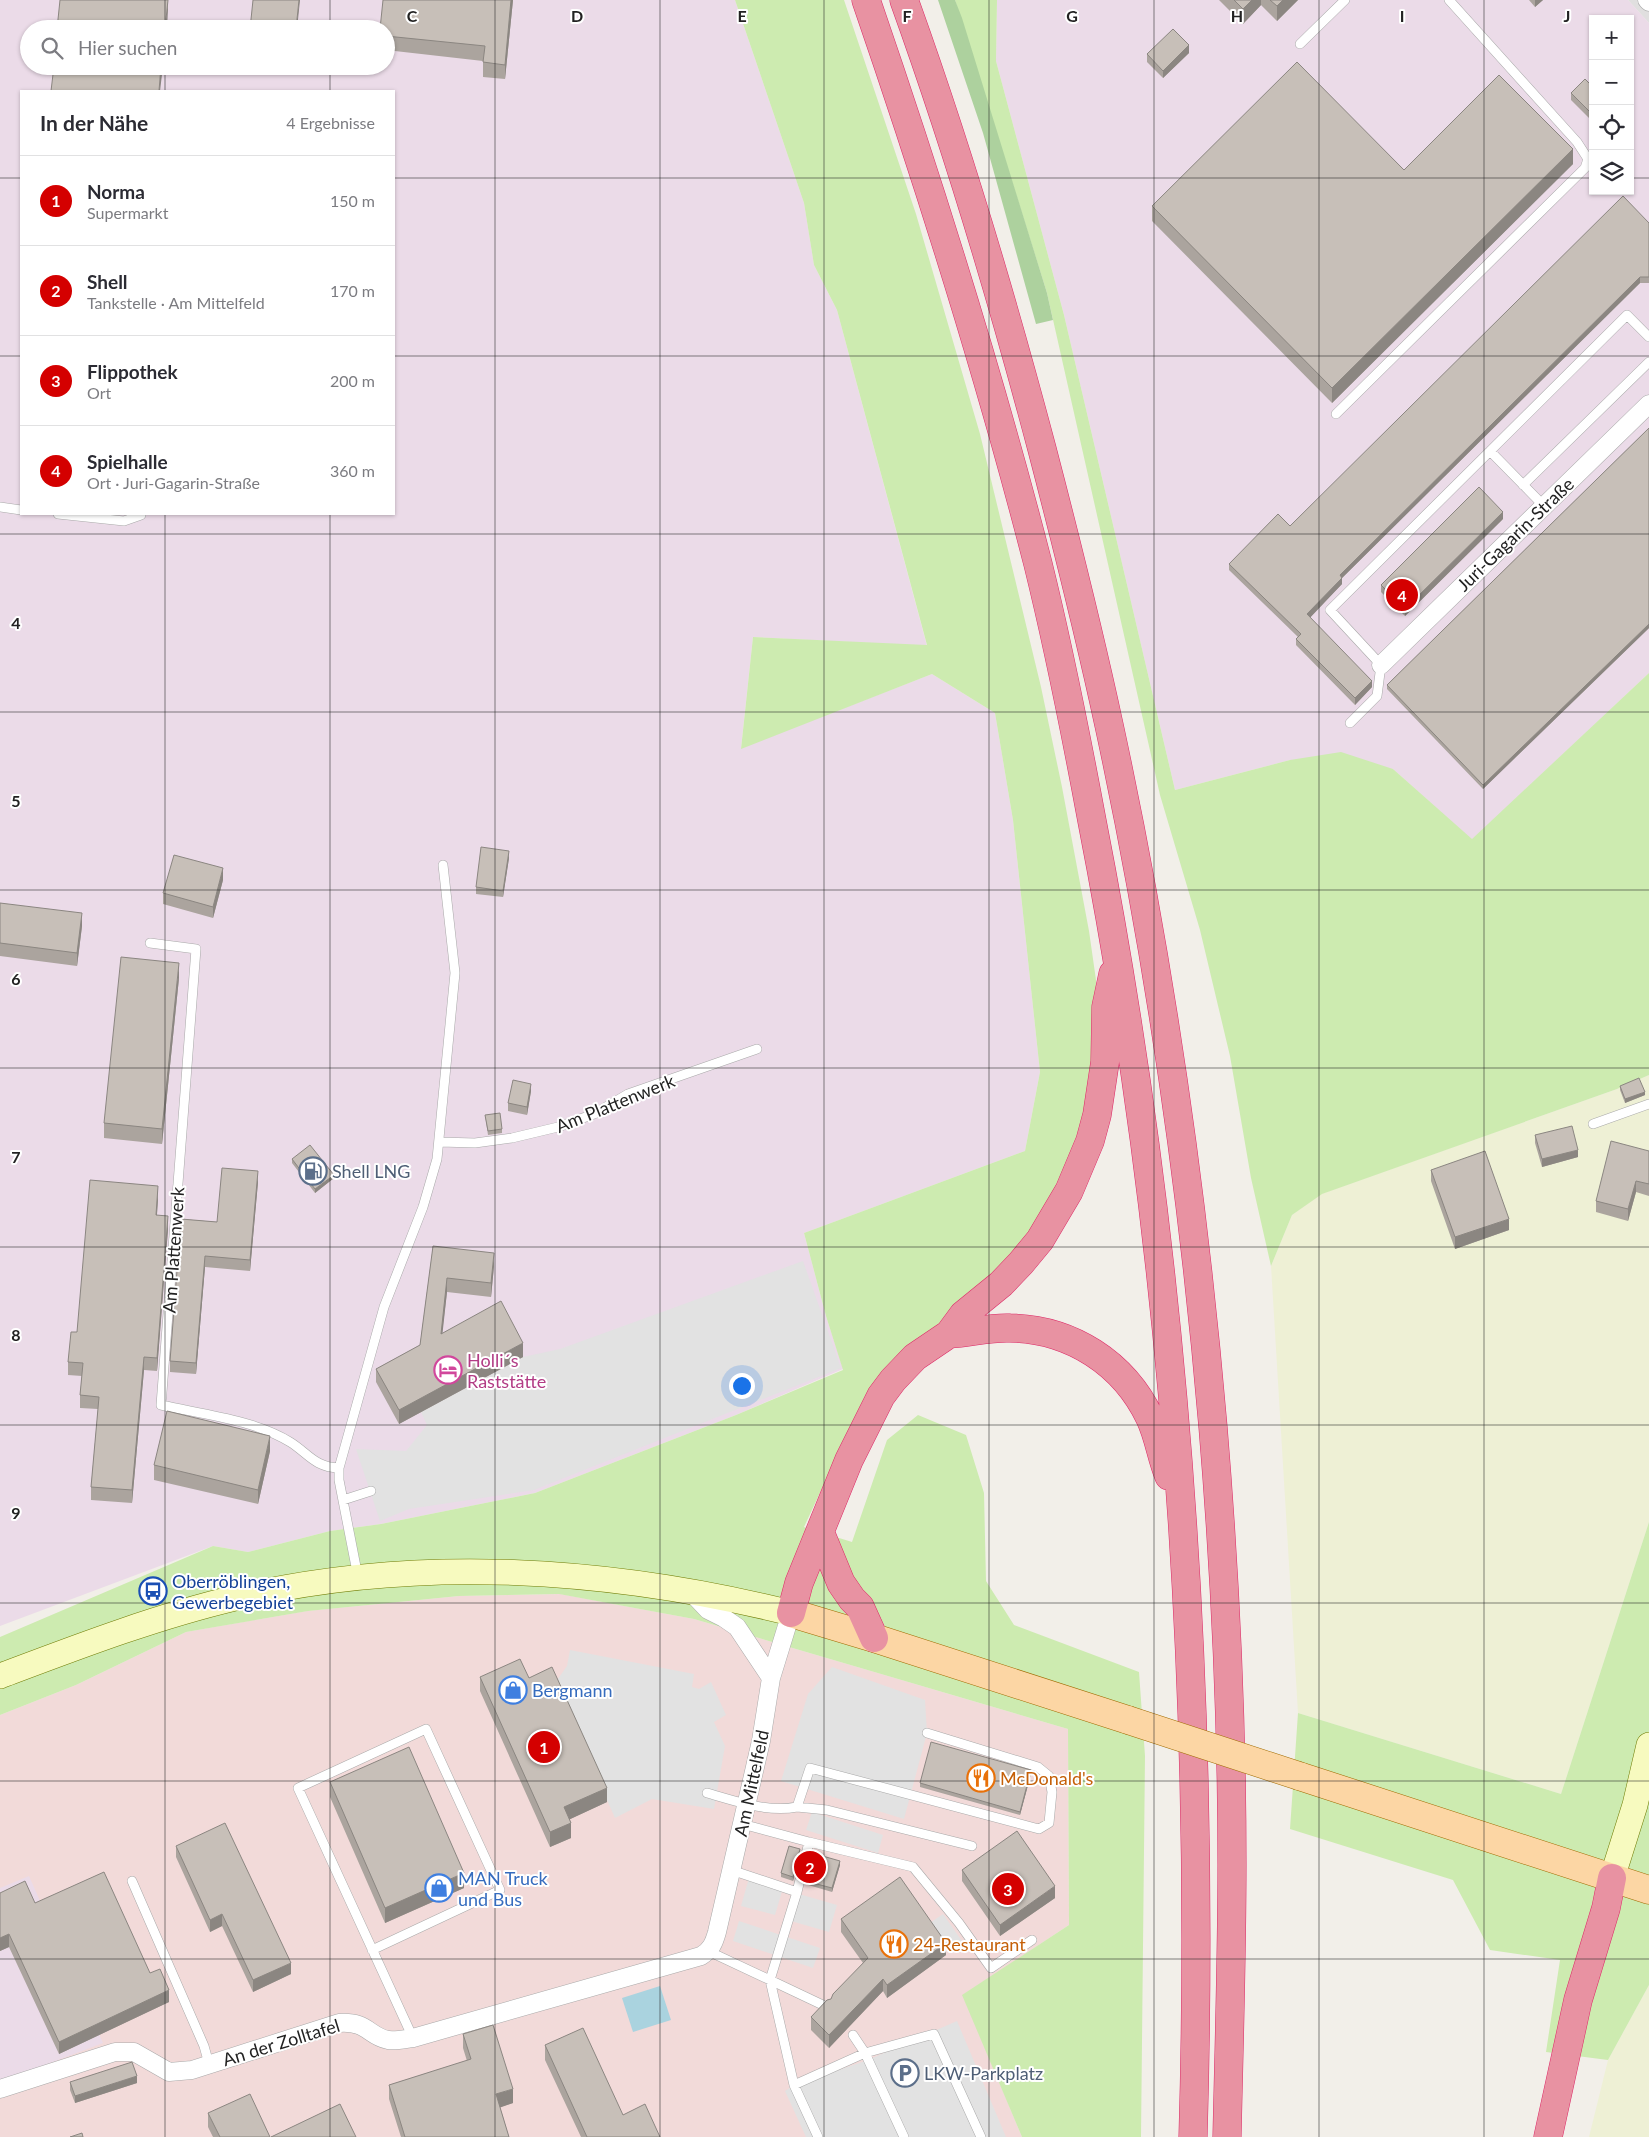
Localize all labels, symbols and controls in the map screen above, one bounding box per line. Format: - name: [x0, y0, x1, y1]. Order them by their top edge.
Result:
- text: C: [407, 6, 418, 25]
- text: D: [571, 6, 583, 25]
- text: E: [737, 6, 747, 25]
- text: F: [902, 6, 912, 25]
- text: G: [1066, 6, 1078, 25]
- text: H: [1231, 6, 1243, 25]
- text: I: [1400, 6, 1404, 25]
- text: J: [1564, 6, 1570, 25]
- map controls: [1589, 15, 1634, 195]
- button: +: [1589, 15, 1634, 60]
- search box: [20, 20, 395, 75]
- icon: search: [38, 34, 66, 62]
- text: Hier suchen: [78, 36, 177, 59]
- button: −: [1589, 60, 1634, 105]
- button: locate: [1589, 105, 1634, 150]
- text: In der Nähe: [40, 110, 148, 135]
- text: 4 Ergebnisse: [286, 113, 375, 132]
- button: layers: [1589, 150, 1634, 195]
- text: Norma: [87, 180, 145, 203]
- text: 1: [51, 191, 61, 210]
- text: 150 m: [330, 191, 375, 210]
- text: Supermarkt: [87, 203, 168, 222]
- text: Shell: [87, 270, 128, 293]
- text: 2: [51, 281, 61, 300]
- text: 170 m: [330, 281, 375, 300]
- text: Tankstelle · Am Mittelfeld: [87, 293, 265, 312]
- text: Flippothek: [87, 360, 178, 383]
- text: 3: [51, 371, 61, 390]
- text: 200 m: [330, 371, 375, 390]
- text: Ort: [87, 383, 111, 402]
- text: Spielhalle: [87, 450, 168, 473]
- text: 4: [51, 461, 61, 480]
- text: 360 m: [330, 461, 375, 480]
- text: Ort · Juri-Gagarin-Straße: [87, 473, 260, 492]
- street label: Juri-Gagarin-Straße: [1452, 473, 1578, 595]
- pin: 4: [1386, 576, 1418, 614]
- text: 4: [11, 613, 21, 632]
- text: 5: [11, 791, 21, 810]
- text: 6: [11, 969, 21, 988]
- street label: Am Plattenwerk: [552, 1069, 678, 1137]
- text: 7: [11, 1147, 21, 1166]
- fuel station icon: Shell LNG: [298, 1156, 328, 1186]
- place label: Shell LNG: [332, 1160, 410, 1182]
- street label: Am Plattenwerk: [158, 1185, 188, 1314]
- text: 8: [11, 1325, 21, 1344]
- place label: Holli´s Raststätte: [467, 1349, 546, 1392]
- hotel icon: Holli´s Raststätte: [433, 1355, 463, 1385]
- your location: [729, 1373, 755, 1399]
- text: 9: [11, 1503, 21, 1522]
- place label: Oberröblingen, Gewerbegebiet: [172, 1570, 294, 1613]
- bus stop icon: Oberröblingen, Gewerbegebiet: [138, 1576, 168, 1606]
- shop icon: Bergmann: [498, 1675, 528, 1705]
- place label: Bergmann: [532, 1679, 613, 1701]
- pin: 1: [528, 1728, 560, 1766]
- street label: Am Mittelfeld: [729, 1728, 773, 1838]
- restaurant icon: McDonald's: [966, 1763, 996, 1793]
- place label: McDonald's: [1000, 1767, 1094, 1789]
- pin: 2: [794, 1848, 826, 1886]
- place label: MAN Truck und Bus: [458, 1867, 549, 1910]
- pin: 3: [992, 1870, 1024, 1908]
- shop icon: MAN Truck und Bus: [424, 1873, 454, 1903]
- restaurant icon: 24-Restaurant: [879, 1929, 909, 1959]
- place label: 24-Restaurant: [913, 1933, 1026, 1955]
- street label: An der Zolltafel: [220, 2014, 342, 2070]
- parking icon: LKW-Parkplatz: [890, 2058, 920, 2088]
- place label: LKW-Parkplatz: [924, 2062, 1043, 2084]

